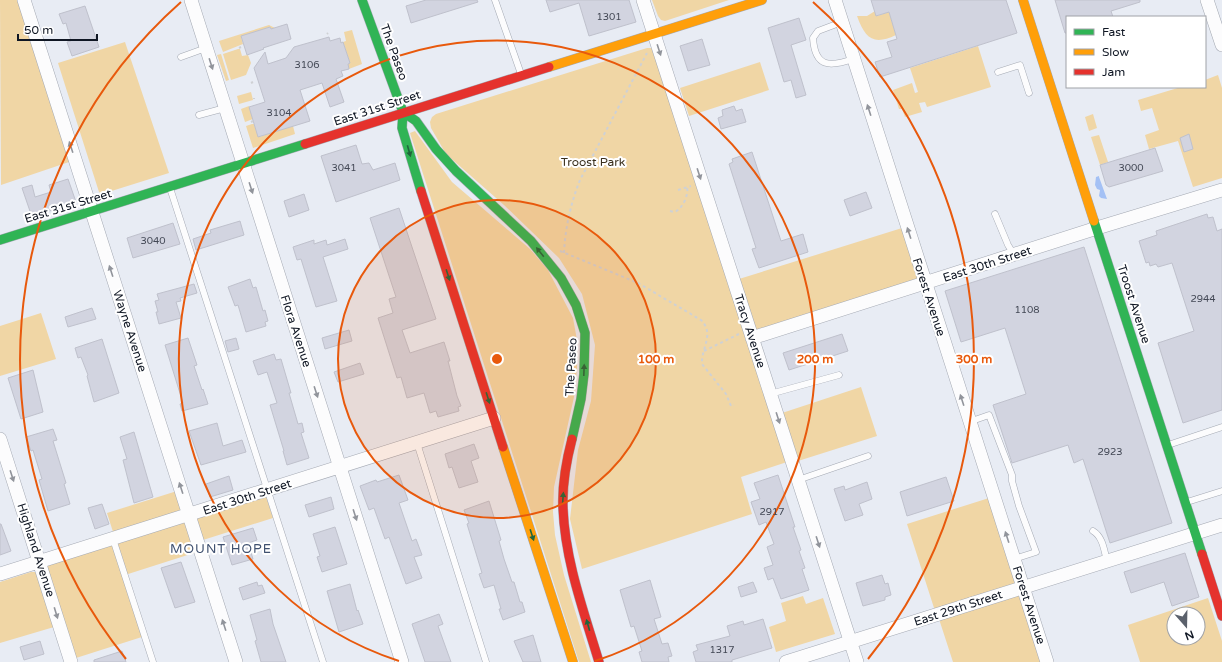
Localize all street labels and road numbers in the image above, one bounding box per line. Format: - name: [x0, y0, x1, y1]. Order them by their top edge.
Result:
- street label: The Paseo: [377, 22, 411, 82]
- street label: East 31st Street: [332, 87, 423, 129]
- street label: East 31st Street: [23, 186, 114, 226]
- street label: East 30th Street: [941, 243, 1033, 285]
- street label: Forest Avenue: [910, 256, 948, 338]
- street label: Troost Avenue: [1115, 263, 1153, 345]
- street label: Wayne Avenue: [110, 288, 150, 374]
- street label: Tracy Avenue: [731, 292, 769, 370]
- street label: Flora Avenue: [278, 293, 314, 369]
- street label: The Paseo: [562, 337, 580, 397]
- street label: East 30th Street: [201, 476, 293, 518]
- street label: Highland Avenue: [14, 501, 58, 599]
- street label: Forest Avenue: [1010, 564, 1048, 646]
- street label: East 29th Street: [912, 587, 1004, 629]

